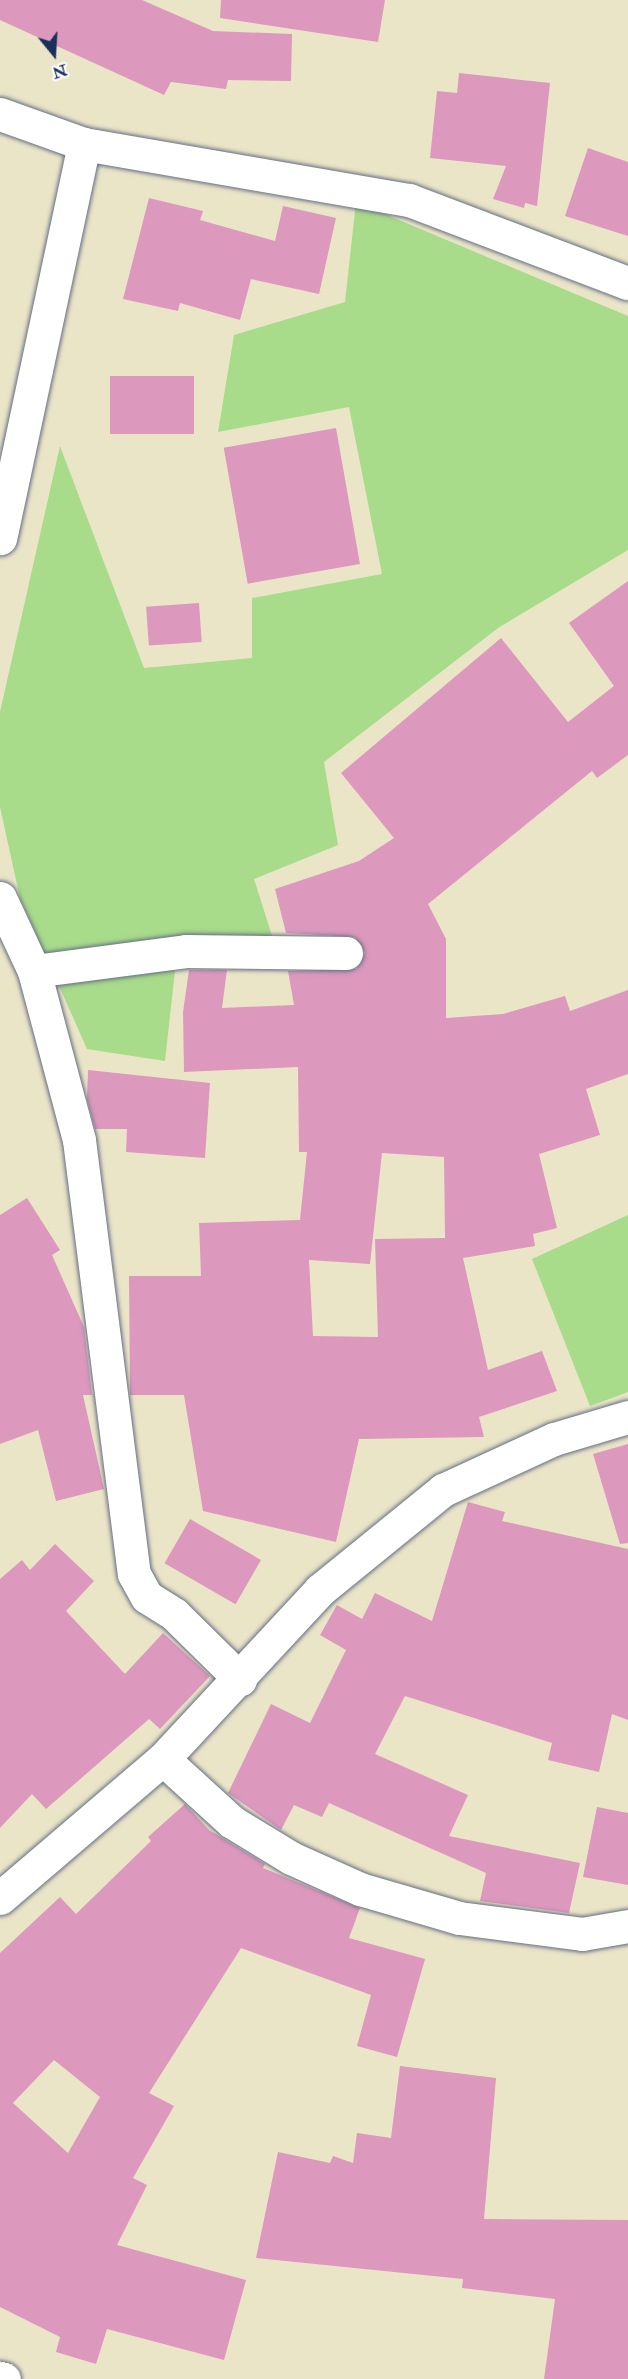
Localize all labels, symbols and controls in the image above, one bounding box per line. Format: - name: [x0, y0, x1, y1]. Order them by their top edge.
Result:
- north arrow: [24, 24, 84, 84]
- text: N: [50, 59, 69, 83]

